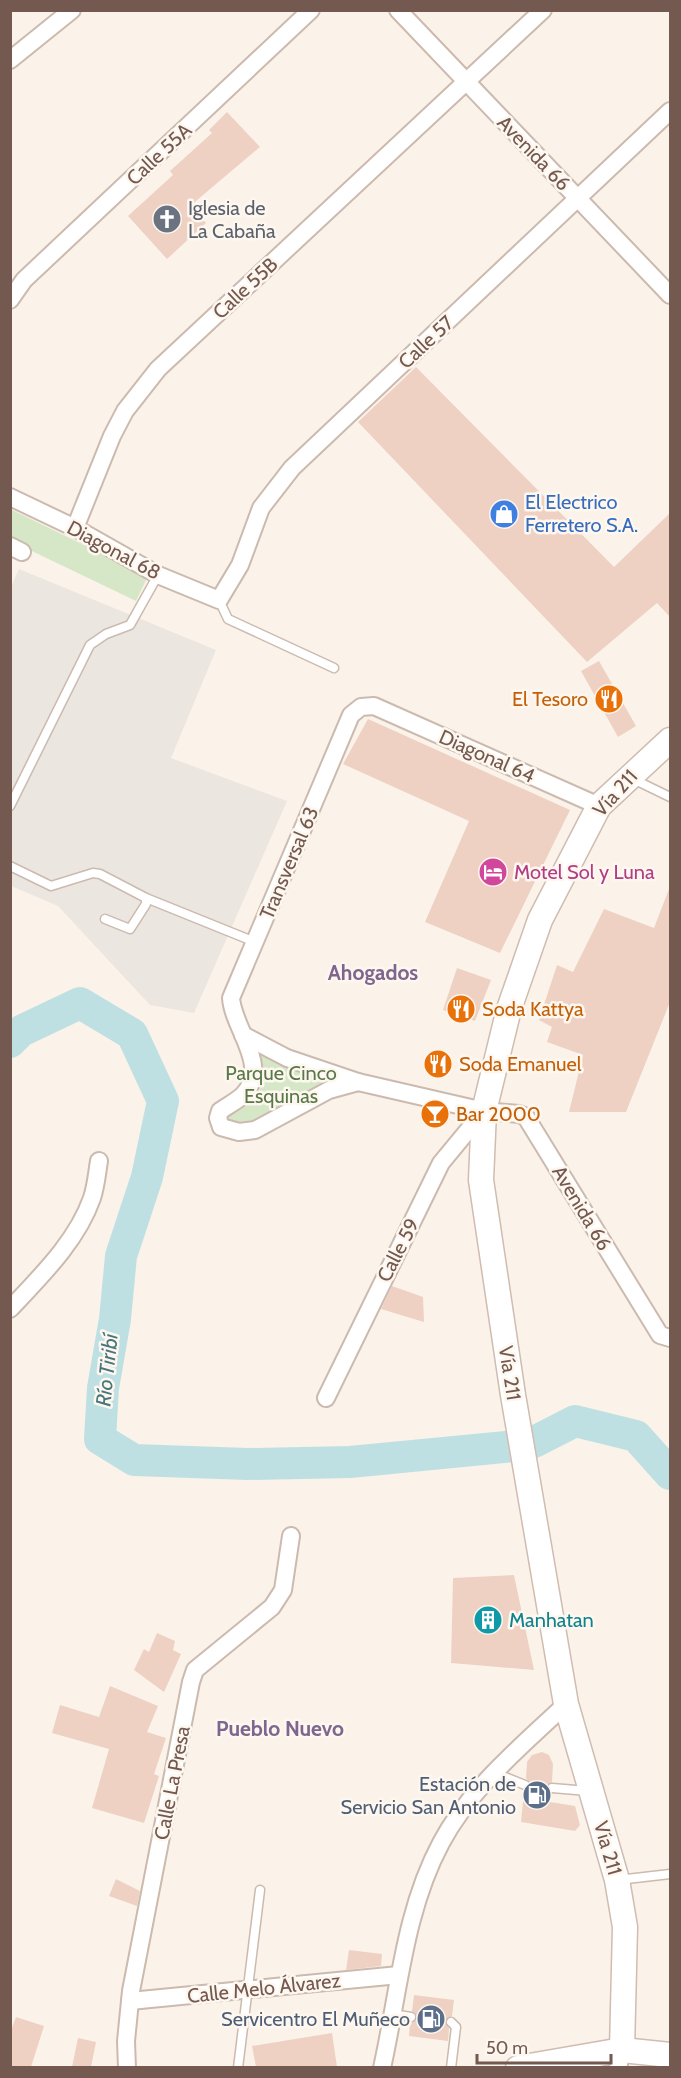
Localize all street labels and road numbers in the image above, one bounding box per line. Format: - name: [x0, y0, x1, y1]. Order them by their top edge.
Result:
- street label: Avenida 66: [492, 111, 576, 195]
- street label: Calle 55A: [122, 117, 197, 190]
- street label: Calle 55B: [208, 252, 282, 324]
- street label: Calle 57: [393, 310, 459, 374]
- street label: Diagonal 68: [63, 515, 165, 585]
- street label: Diagonal 64: [435, 724, 539, 788]
- street label: Vía 211: [588, 765, 642, 821]
- street label: Transversal 63: [255, 803, 323, 923]
- street label: Avenida 66: [547, 1161, 617, 1255]
- street label: Calle 59: [372, 1214, 424, 1286]
- street label: Vía 211: [494, 1344, 526, 1402]
- street label: Calle La Presa: [149, 1724, 195, 1842]
- street label: Vía 211: [589, 1818, 627, 1878]
- street label: Calle Melo Álvarez: [186, 1968, 342, 2008]

